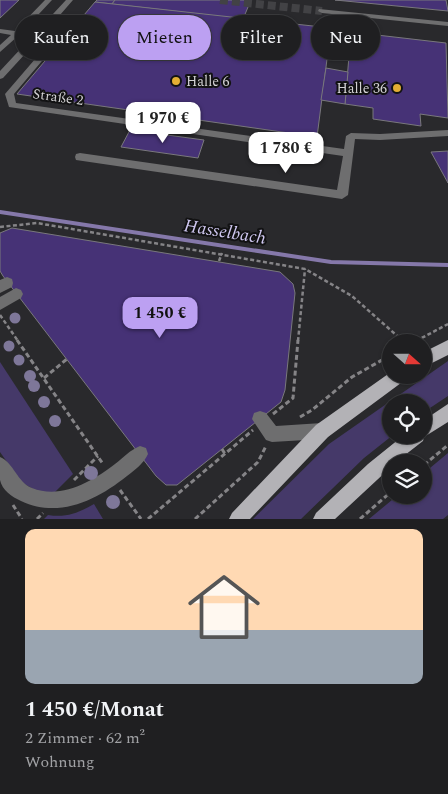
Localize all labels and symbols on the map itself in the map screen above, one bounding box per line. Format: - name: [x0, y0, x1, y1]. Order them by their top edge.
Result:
- place label: Halle 6: [186, 71, 230, 92]
- marker: Halle 6: [170, 75, 182, 87]
- place label: Halle 36: [336, 78, 387, 99]
- marker: Halle 36: [391, 82, 403, 94]
- street label: Straße 2: [31, 83, 85, 111]
- pin: 1 970 €: [117, 102, 209, 144]
- pin: 1 780 €: [240, 132, 332, 174]
- water label: Hasselbach: [182, 212, 268, 252]
- pin: 1 450 €: [114, 296, 206, 339]
- north arrow: [382, 334, 432, 384]

